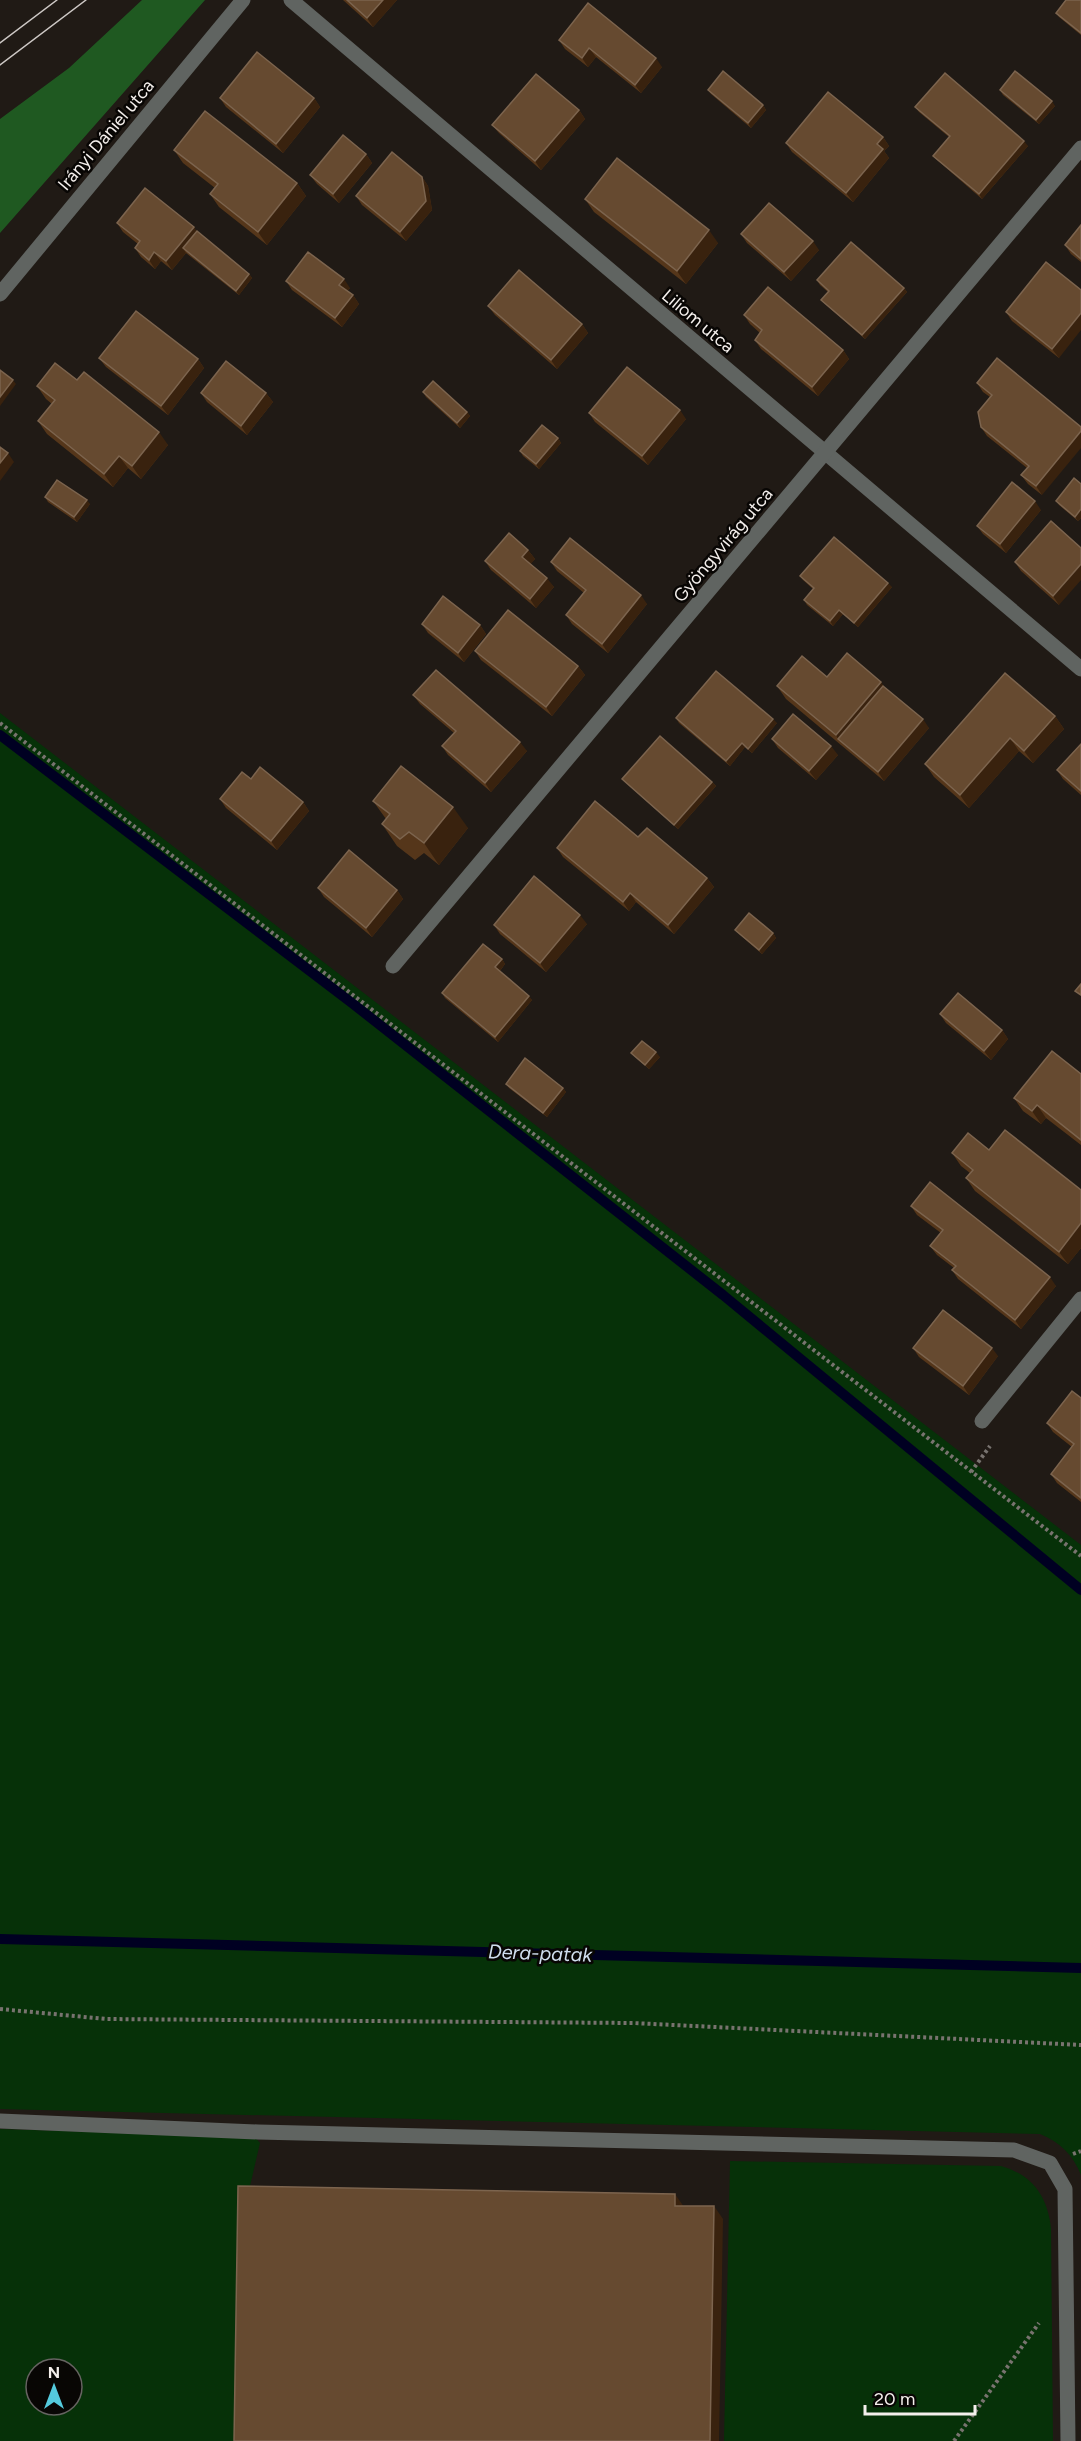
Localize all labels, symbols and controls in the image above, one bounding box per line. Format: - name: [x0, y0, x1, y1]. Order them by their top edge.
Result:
- street label: Irányi Dániel utca: [53, 75, 159, 195]
- street label: Liliom utca: [657, 284, 739, 358]
- street label: Gyöngyvirág utca: [669, 483, 777, 607]
- water label: Dera-patak: [487, 1939, 594, 1967]
- north arrow: [24, 2357, 84, 2417]
- text: N: [48, 2363, 60, 2382]
- scale bar: [865, 2378, 974, 2416]
- text: 20 m: [874, 2388, 915, 2410]

